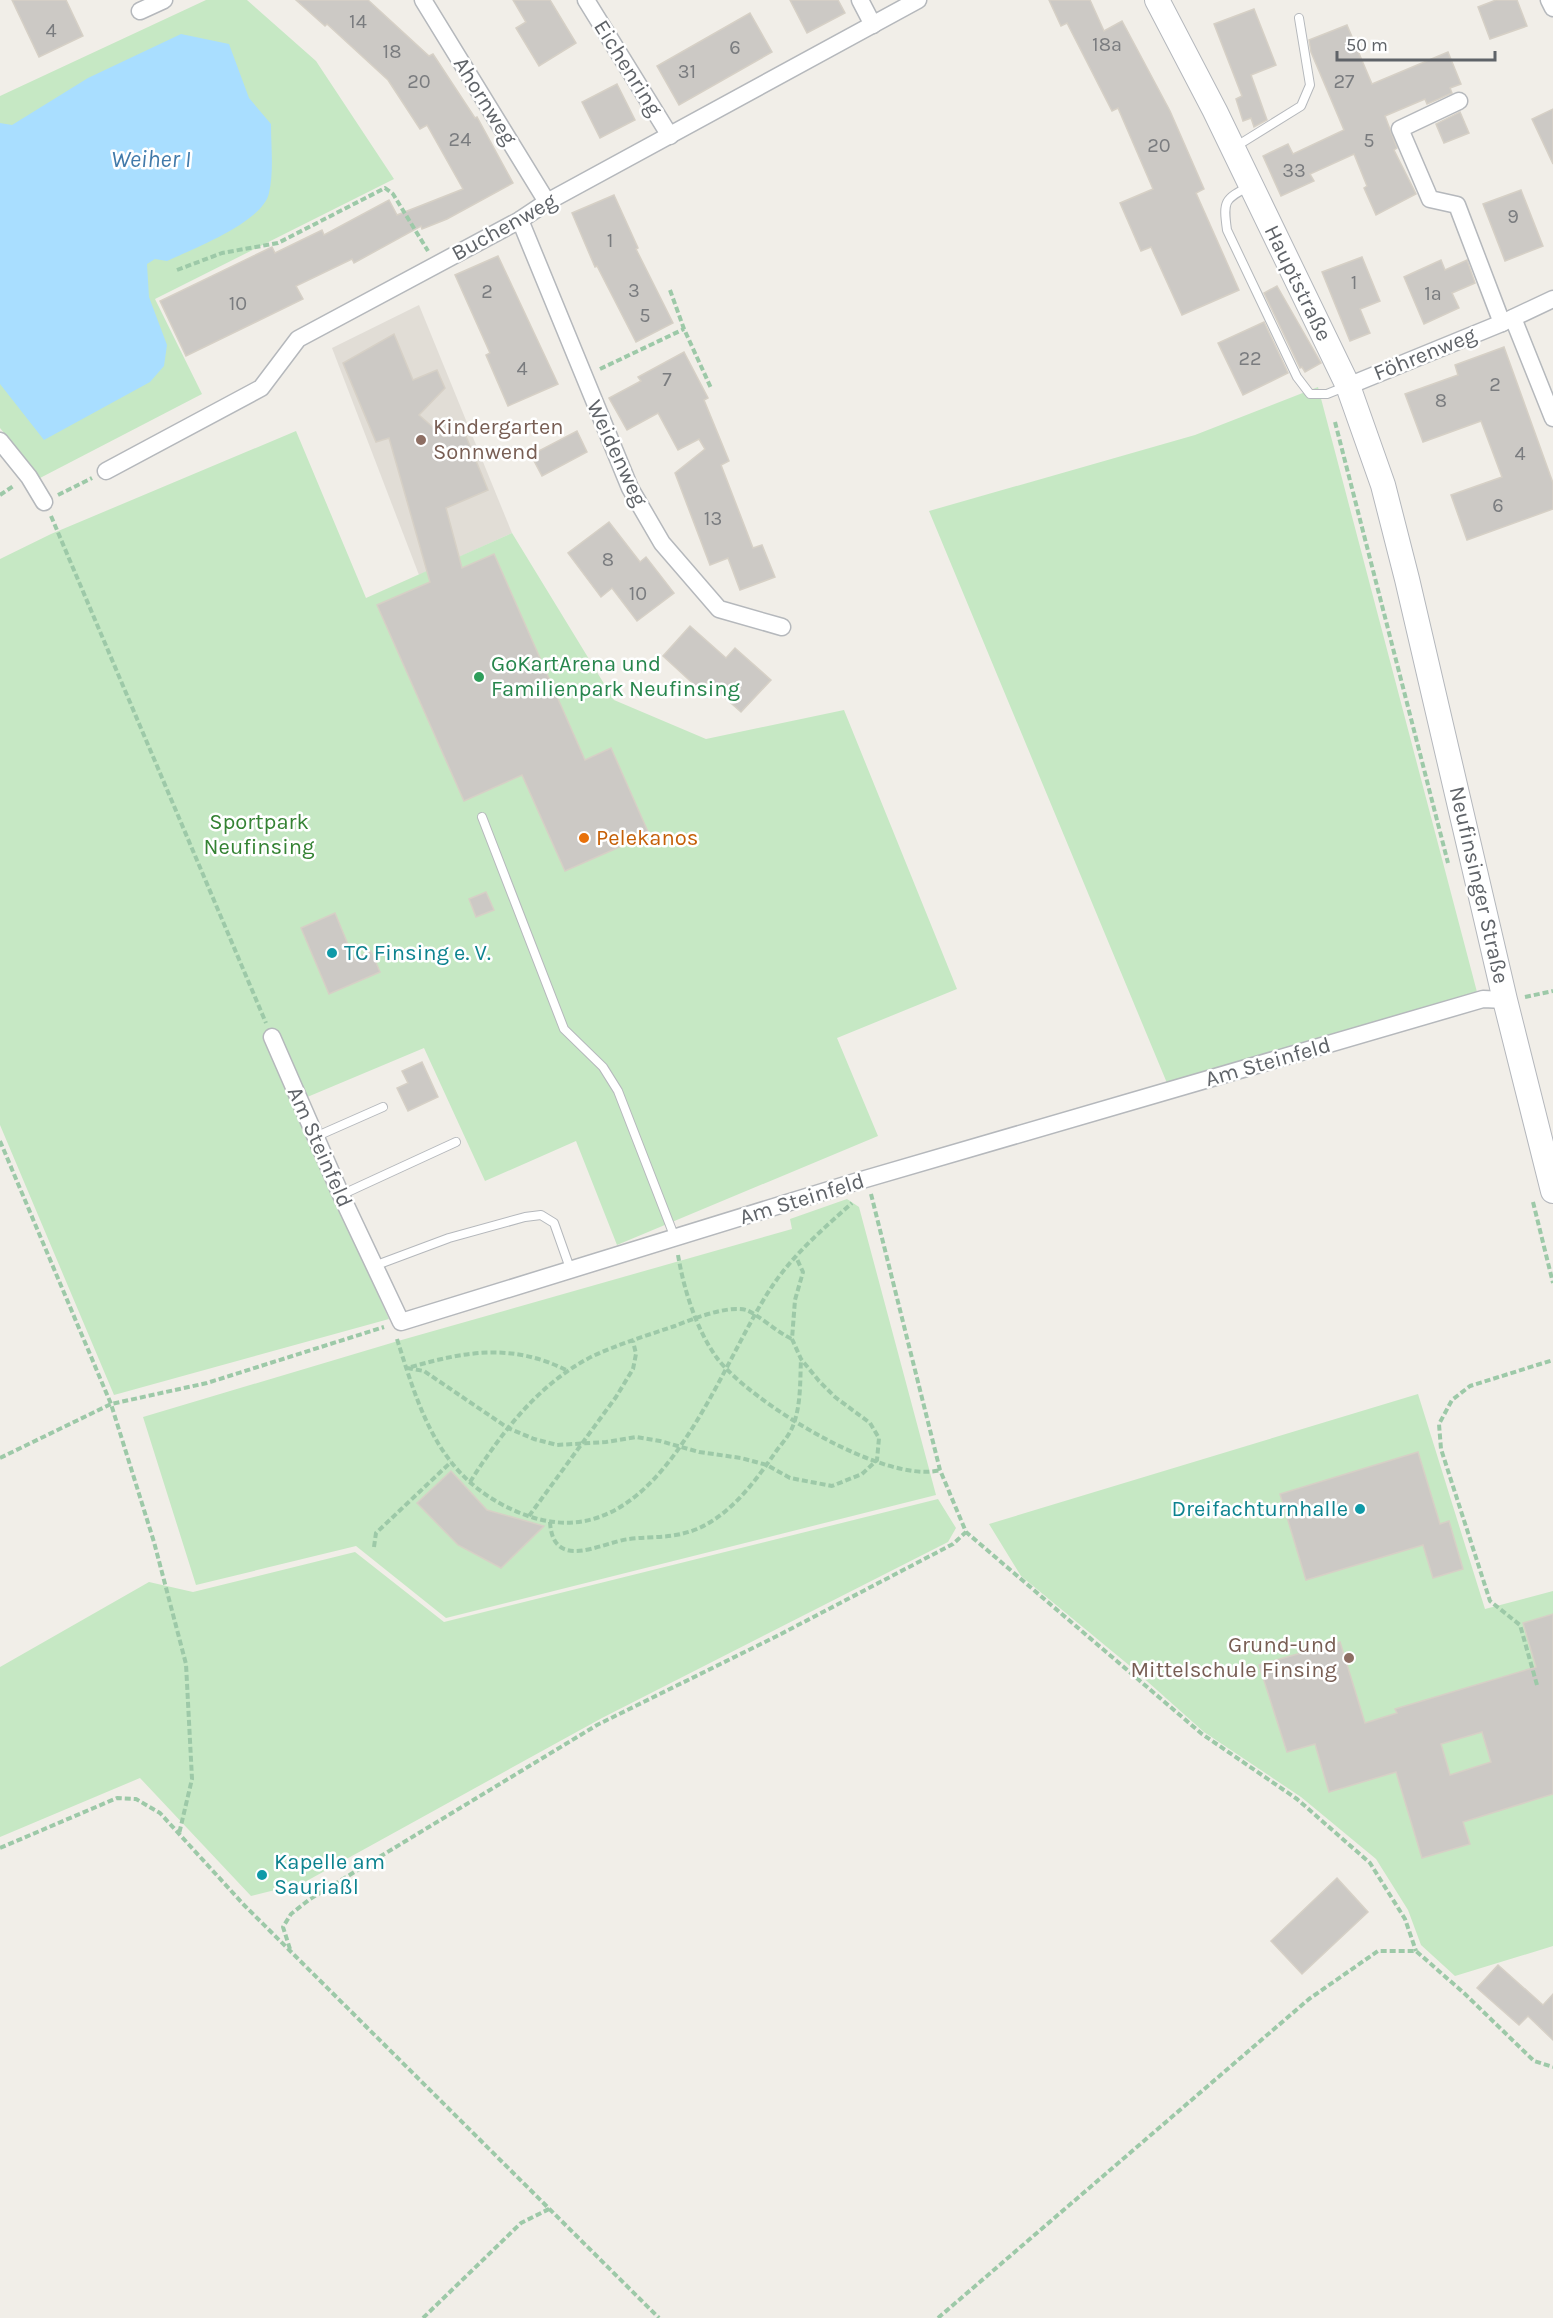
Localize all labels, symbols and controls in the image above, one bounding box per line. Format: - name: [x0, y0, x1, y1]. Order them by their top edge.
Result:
- house number: 14: [349, 10, 367, 33]
- street label: Eichenring: [588, 15, 668, 121]
- house number: 4: [45, 19, 57, 42]
- scale bar: [1337, 24, 1494, 62]
- house number: 18a: [1092, 33, 1122, 56]
- text: 50 m: [1346, 34, 1388, 56]
- house number: 6: [729, 36, 741, 59]
- house number: 18: [383, 40, 401, 63]
- street label: Ahornweg: [448, 52, 523, 150]
- house number: 31: [678, 60, 696, 83]
- house number: 20: [407, 70, 431, 93]
- house number: 27: [1334, 70, 1355, 93]
- house number: 24: [449, 128, 471, 151]
- house number: 5: [1363, 129, 1375, 152]
- house number: 20: [1147, 134, 1171, 157]
- water label: Weiher I: [111, 145, 191, 173]
- house number: 33: [1282, 159, 1306, 182]
- street label: Buchenweg: [447, 187, 561, 266]
- house number: 9: [1507, 205, 1519, 228]
- street label: Hauptstraße: [1259, 221, 1337, 345]
- house number: 1: [607, 229, 613, 252]
- house number: 1: [1351, 271, 1357, 294]
- house number: 3: [628, 279, 640, 302]
- house number: 2: [481, 280, 493, 303]
- house number: 1a: [1424, 282, 1442, 305]
- house number: 10: [229, 292, 247, 315]
- house number: 5: [639, 304, 651, 327]
- street label: Föhrenweg: [1370, 321, 1481, 386]
- house number: 22: [1238, 347, 1262, 370]
- house number: 4: [516, 357, 528, 380]
- house number: 7: [662, 368, 672, 391]
- house number: 2: [1489, 373, 1501, 396]
- house number: 8: [1435, 389, 1447, 412]
- street label: Weidenweg: [581, 396, 653, 511]
- place label: Kindergarten Sonnwend: [433, 414, 563, 465]
- marker: Kindergarten Sonnwend: [414, 433, 428, 447]
- house number: 4: [1514, 442, 1526, 465]
- house number: 6: [1492, 494, 1504, 517]
- house number: 13: [704, 507, 722, 530]
- house number: 8: [602, 548, 614, 571]
- house number: 10: [629, 582, 647, 605]
- place label: GoKartArena und Familienpark Neufinsing: [491, 651, 741, 702]
- marker: GoKartArena und Familienpark Neufinsing: [472, 670, 486, 684]
- street label: Neufinsinger Straße: [1444, 784, 1514, 986]
- park label: Sportpark Neufinsing: [204, 809, 315, 860]
- place label: Pelekanos: [596, 825, 698, 851]
- marker: Pelekanos: [577, 831, 591, 845]
- place label: TC Finsing e. V.: [344, 940, 491, 966]
- marker: TC Finsing e. V.: [325, 946, 339, 960]
- street label: Am Steinfeld: [1202, 1032, 1334, 1092]
- street label: Am Steinfeld: [282, 1083, 358, 1211]
- street label: Am Steinfeld: [736, 1168, 868, 1230]
- place label: Dreifachturnhalle: [1172, 1496, 1348, 1522]
- marker: Dreifachturnhalle: [1353, 1502, 1367, 1516]
- place label: Grund-und Mittelschule Finsing: [1130, 1632, 1338, 1683]
- marker: Grund-und Mittelschule Finsing: [1342, 1651, 1356, 1665]
- place label: Kapelle am Sauriaßl: [274, 1849, 385, 1900]
- marker: Kapelle am Sauriaßl: [255, 1868, 269, 1882]

